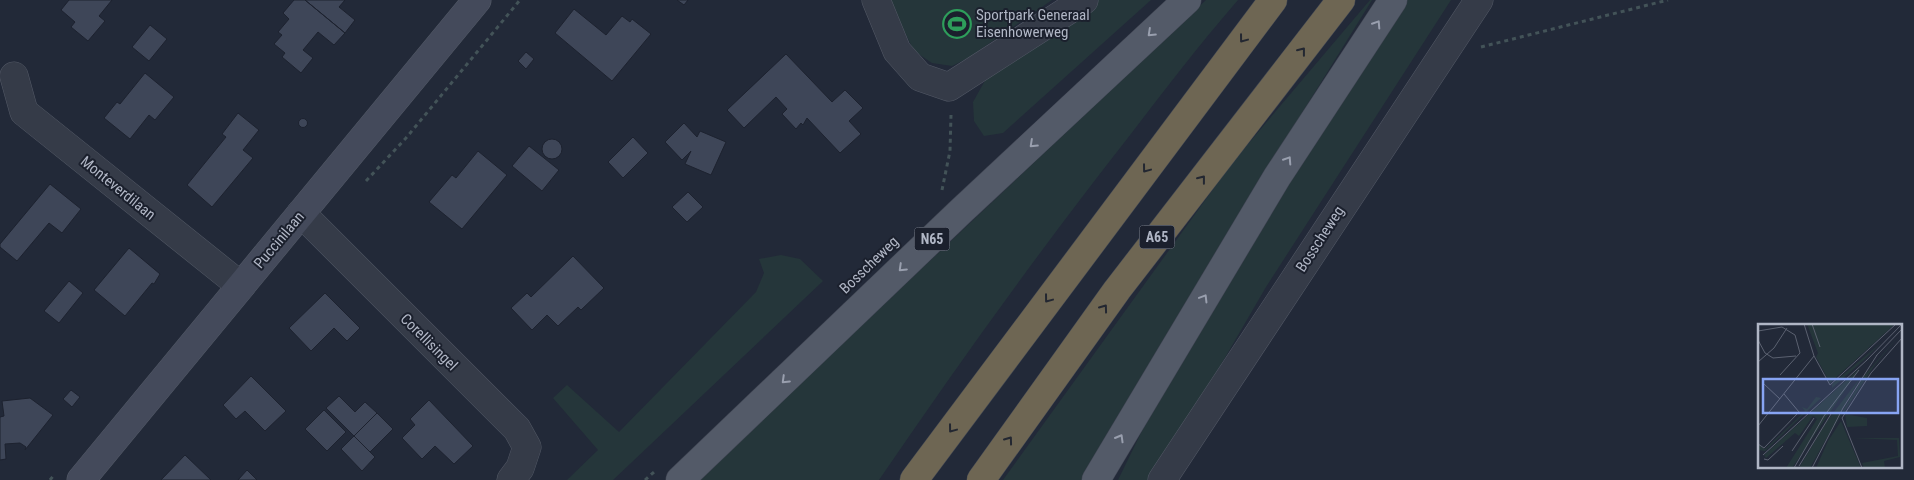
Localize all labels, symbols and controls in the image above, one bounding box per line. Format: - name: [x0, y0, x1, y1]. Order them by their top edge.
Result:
- place label: Sportpark Generaal Eisenhowerweg: [976, 6, 1090, 41]
- sports icon: Sportpark Generaal Eisenhowerweg: [942, 9, 972, 39]
- one-way arrow: [1371, 20, 1380, 29]
- one-way arrow: [1148, 27, 1157, 36]
- one-way arrow: [1241, 33, 1249, 42]
- one-way arrow: [1296, 48, 1304, 57]
- one-way arrow: [1029, 138, 1038, 147]
- street label: Monteverdilaan: [77, 152, 159, 224]
- one-way arrow: [1282, 156, 1292, 165]
- one-way arrow: [1143, 163, 1152, 173]
- one-way arrow: [1197, 176, 1205, 185]
- street label: Bosscheweg: [1292, 203, 1348, 275]
- street label: Puccinilaan: [250, 208, 308, 272]
- road number: A65: [1140, 226, 1174, 248]
- road number: N65: [914, 228, 950, 250]
- street label: Bosscheweg: [836, 233, 902, 297]
- one-way arrow: [899, 262, 908, 271]
- one-way arrow: [1046, 293, 1054, 302]
- one-way arrow: [1197, 295, 1207, 304]
- one-way arrow: [1098, 304, 1107, 314]
- street label: Corellisingel: [397, 310, 461, 374]
- inset map: [1758, 324, 1902, 468]
- one-way arrow: [781, 374, 790, 383]
- one-way arrow: [949, 423, 957, 432]
- one-way arrow: [1114, 434, 1124, 443]
- one-way arrow: [1003, 436, 1012, 446]

